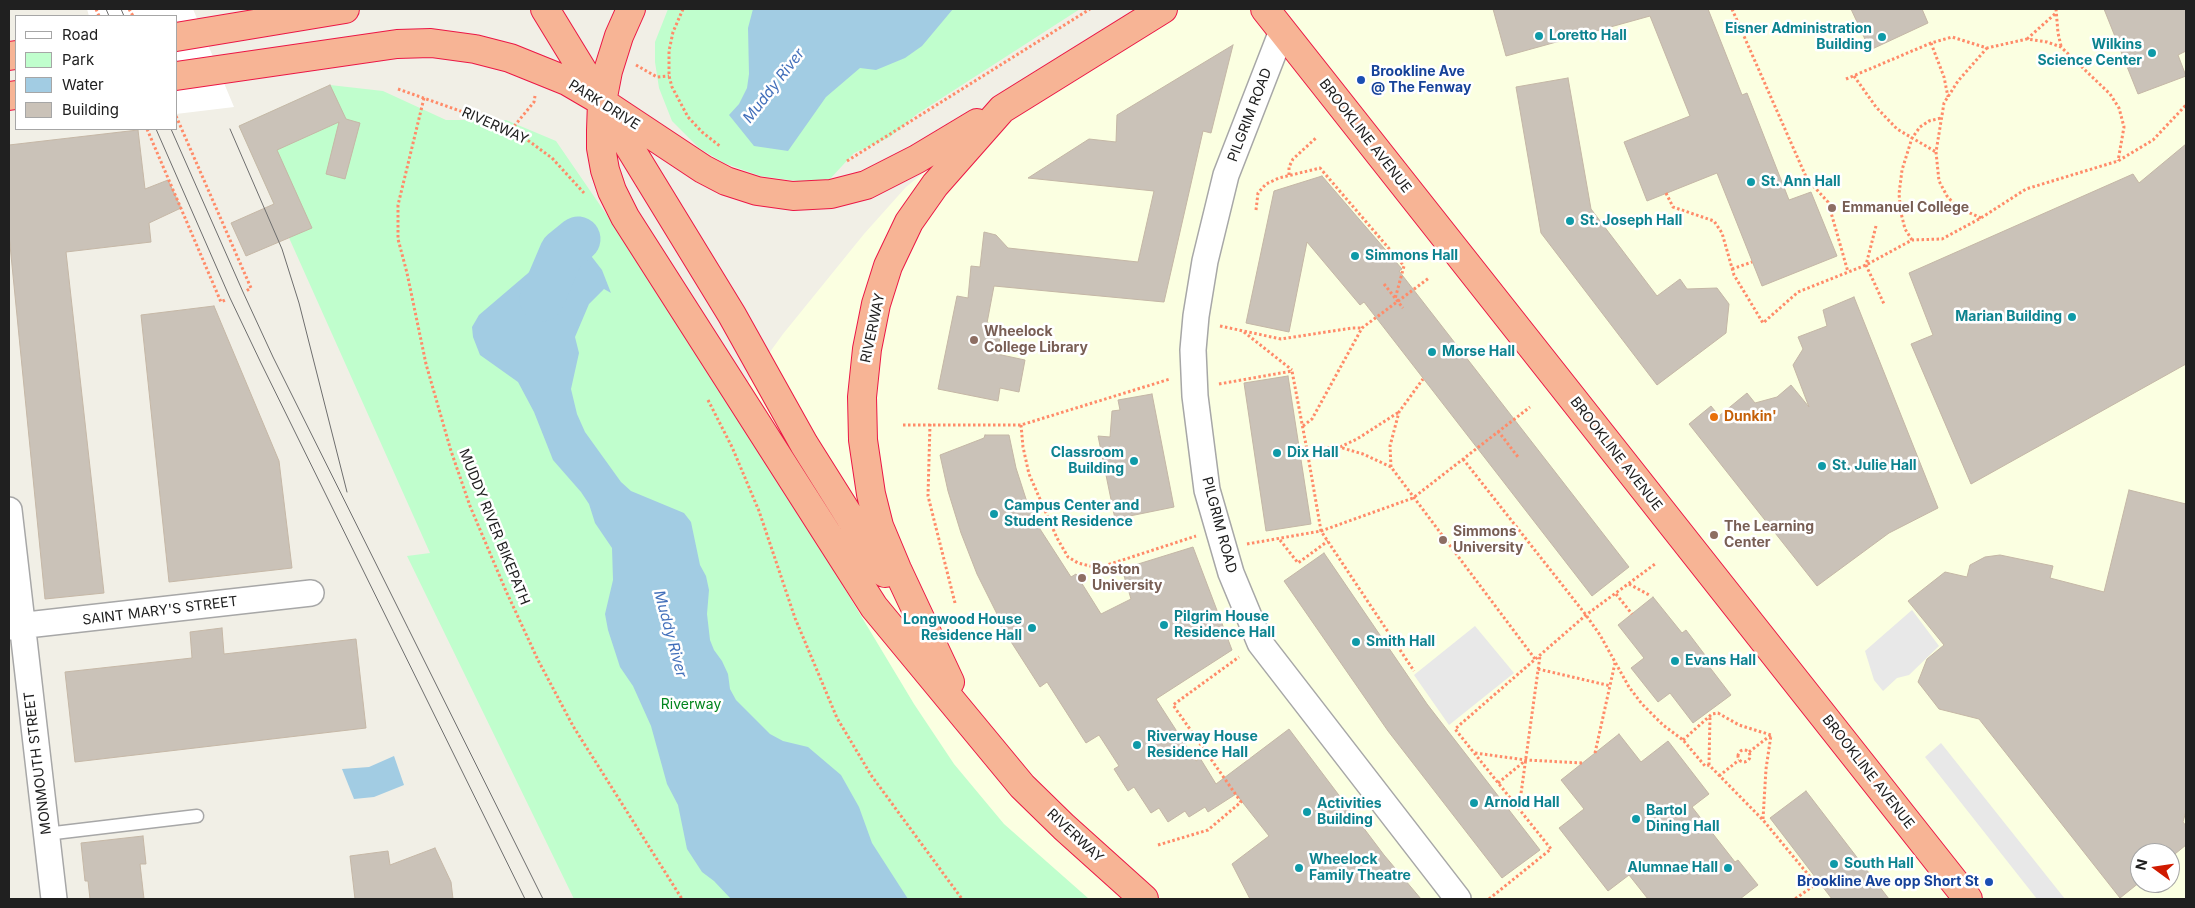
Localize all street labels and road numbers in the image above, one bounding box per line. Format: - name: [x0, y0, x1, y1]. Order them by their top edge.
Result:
- street label: PILGRIM ROAD: [1224, 66, 1276, 164]
- street label: PARK DRIVE: [565, 76, 643, 134]
- street label: BROOKLINE AVENUE: [1315, 76, 1415, 196]
- street label: RIVERWAY: [459, 104, 531, 148]
- street label: RIVERWAY: [857, 292, 889, 364]
- street label: BROOKLINE AVENUE: [1566, 394, 1666, 514]
- street label: MUDDY RIVER BIKEPATH: [455, 447, 533, 607]
- street label: PILGRIM ROAD: [1198, 475, 1240, 575]
- street label: SAINT MARY'S STREET: [81, 593, 239, 629]
- street label: MONMOUTH STREET: [21, 691, 55, 835]
- street label: BROOKLINE AVENUE: [1818, 712, 1918, 832]
- street label: RIVERWAY: [1043, 806, 1107, 866]

